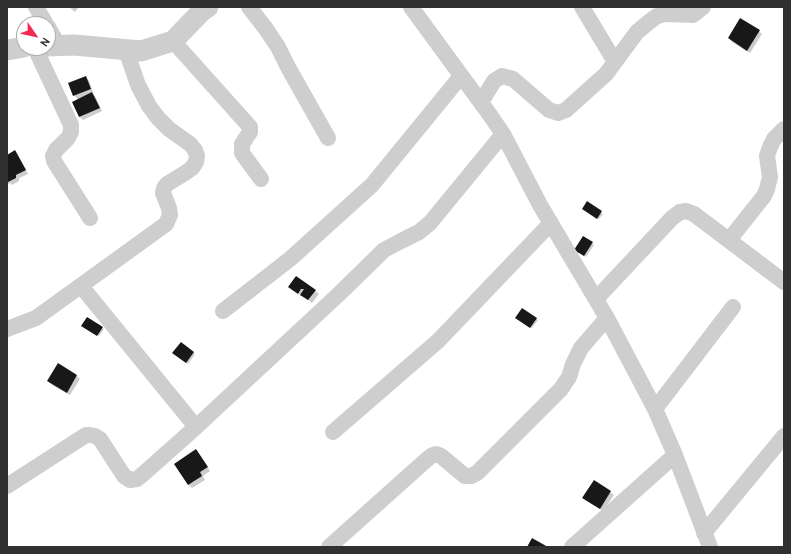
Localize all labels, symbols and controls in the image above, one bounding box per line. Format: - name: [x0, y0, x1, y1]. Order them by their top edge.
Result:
- north arrow: [16, 16, 56, 56]
- text: N: [37, 35, 53, 49]

